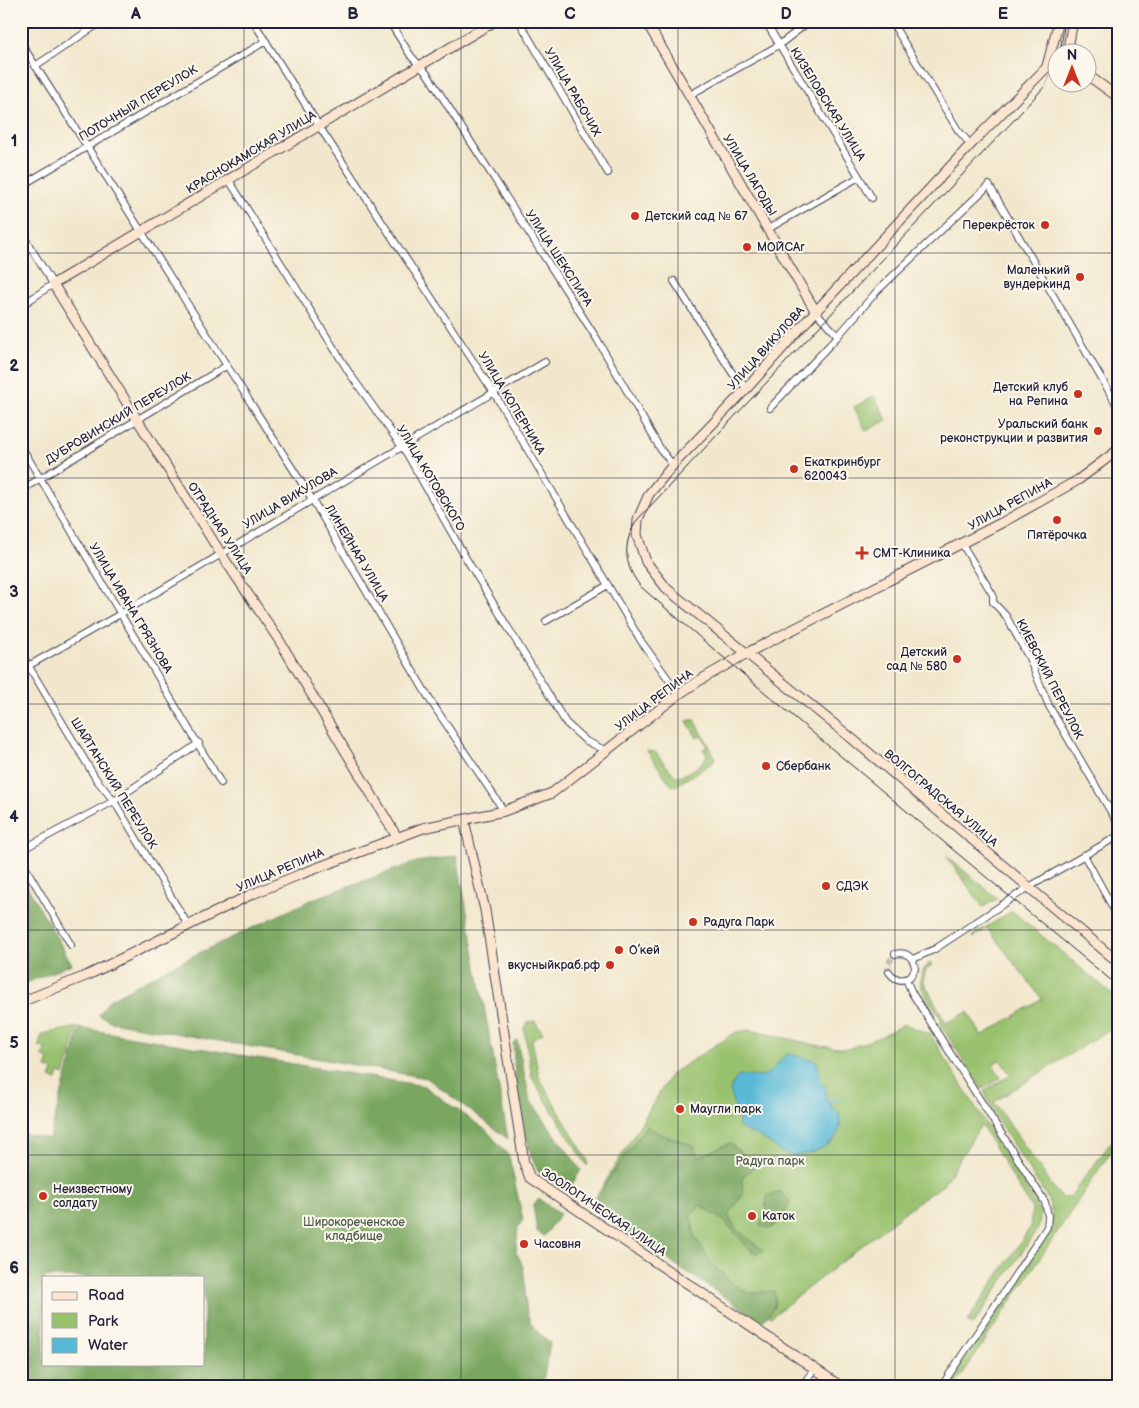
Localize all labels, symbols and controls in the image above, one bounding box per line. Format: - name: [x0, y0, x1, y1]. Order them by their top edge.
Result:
- text: A: [130, 5, 141, 24]
- text: B: [347, 5, 359, 24]
- text: C: [564, 5, 576, 24]
- text: D: [780, 5, 792, 24]
- text: E: [998, 5, 1008, 24]
- north arrow: [1046, 42, 1096, 92]
- street label: УЛИЦА РАБОЧИХ: [541, 45, 604, 140]
- street label: КИЗЕЛОВСКАЯ УЛИЦА: [787, 45, 869, 164]
- text: N: [1067, 47, 1077, 64]
- street label: ПОТОЧНЫЙ ПЕРЕУЛОК: [76, 62, 200, 145]
- street label: КРАСНОКАМСКАЯ УЛИЦА: [184, 107, 320, 197]
- text: 1: [11, 132, 17, 151]
- street label: УЛИЦА ЛАГОДЫ: [719, 132, 780, 219]
- street label: УЛИЦА ШЕКСПИРА: [522, 207, 596, 310]
- place label: Детский сад № 67: [645, 209, 748, 224]
- marker: Детский сад № 67: [629, 210, 641, 222]
- place label: Перекрёсток: [962, 218, 1036, 233]
- marker: Перекрёсток: [1039, 219, 1051, 231]
- place label: МОЙCAr: [757, 240, 805, 255]
- marker: МОЙCAr: [741, 241, 753, 253]
- place label: Маленький вундеркинд: [1003, 263, 1071, 292]
- marker: Маленький вундеркинд: [1074, 271, 1086, 283]
- street label: УЛИЦА ВИКУЛОВА: [725, 303, 808, 393]
- street label: УЛИЦА КОПЕРНИКА: [475, 349, 549, 458]
- text: 2: [9, 357, 19, 376]
- street label: ДУБРОВИНСКИЙ ПЕРЕУЛОК: [43, 369, 194, 468]
- place label: Детский клуб на Репина: [993, 380, 1068, 409]
- marker: Детский клуб на Репина: [1072, 388, 1084, 400]
- place label: Уральский банк реконструкции и развития: [940, 417, 1089, 446]
- street label: УЛИЦА КОТОВСКОГО: [393, 423, 468, 534]
- marker: Уральский банк реконструкции и развития: [1092, 425, 1104, 437]
- place label: Екаткринбург 620043: [804, 455, 881, 484]
- marker: Екаткринбург 620043: [788, 463, 800, 475]
- street label: УЛИЦА ВИКУЛОВА: [240, 464, 341, 532]
- street label: УЛИЦА РЕПИНА: [966, 475, 1055, 534]
- street label: ОТРАДНАЯ УЛИЦА: [184, 479, 255, 578]
- street label: ЛИНЕЙНАЯ УЛИЦА: [321, 501, 392, 605]
- marker: Пятёрочка: [1051, 514, 1063, 526]
- place label: Пятёрочка: [1027, 528, 1087, 543]
- street label: УЛИЦА ИВАНА ГРЯЗНОВА: [86, 540, 176, 677]
- marker: СМТ-Клиника: [855, 546, 869, 560]
- place label: СМТ-Клиника: [873, 546, 951, 561]
- text: 3: [9, 583, 19, 602]
- street label: КИЕВСКИЙ ПЕРЕУЛОК: [1013, 617, 1087, 742]
- place label: Детский сад № 580: [886, 645, 947, 674]
- marker: Детский сад № 580: [951, 653, 963, 665]
- street label: УЛИЦА РЕПИНА: [612, 666, 697, 735]
- street label: ШАЙТАНСКИЙ ПЕРЕУЛОК: [67, 715, 160, 852]
- street label: ВОЛГОГРАДСКАЯ УЛИЦА: [881, 746, 1001, 851]
- place label: Сбербанк: [776, 759, 832, 774]
- marker: Сбербанк: [760, 760, 772, 772]
- text: 4: [9, 808, 19, 827]
- street label: УЛИЦА РЕПИНА: [234, 845, 327, 896]
- place label: СДЭК: [836, 879, 869, 894]
- marker: СДЭК: [820, 880, 832, 892]
- place label: Радуга Парк: [703, 915, 775, 930]
- marker: Радуга Парк: [687, 916, 699, 928]
- place label: О’кей: [629, 943, 660, 958]
- marker: О’кей: [613, 944, 625, 956]
- place label: вкусныйкраб.рф: [508, 958, 600, 973]
- marker: вкусныйкраб.рф: [604, 959, 616, 971]
- text: 5: [9, 1034, 19, 1053]
- place label: Маугли парк: [690, 1102, 762, 1117]
- marker: Маугли парк: [674, 1103, 686, 1115]
- park label: Радуга парк: [735, 1154, 805, 1169]
- street label: ЗООЛОГИЧЕСКАЯ УЛИЦА: [539, 1165, 670, 1260]
- place label: Неизвестному солдату: [53, 1182, 132, 1211]
- marker: Неизвестному солдату: [37, 1190, 49, 1202]
- place label: Каток: [762, 1209, 795, 1224]
- marker: Каток: [746, 1210, 758, 1222]
- park label: Широкореченское кладбище: [303, 1215, 405, 1244]
- place label: Часовня: [534, 1237, 581, 1252]
- marker: Часовня: [518, 1238, 530, 1250]
- text: 6: [9, 1259, 19, 1278]
- legend: [42, 1276, 205, 1366]
- text: Road: [88, 1286, 124, 1305]
- text: Park: [88, 1312, 119, 1331]
- text: Water: [88, 1336, 128, 1355]

